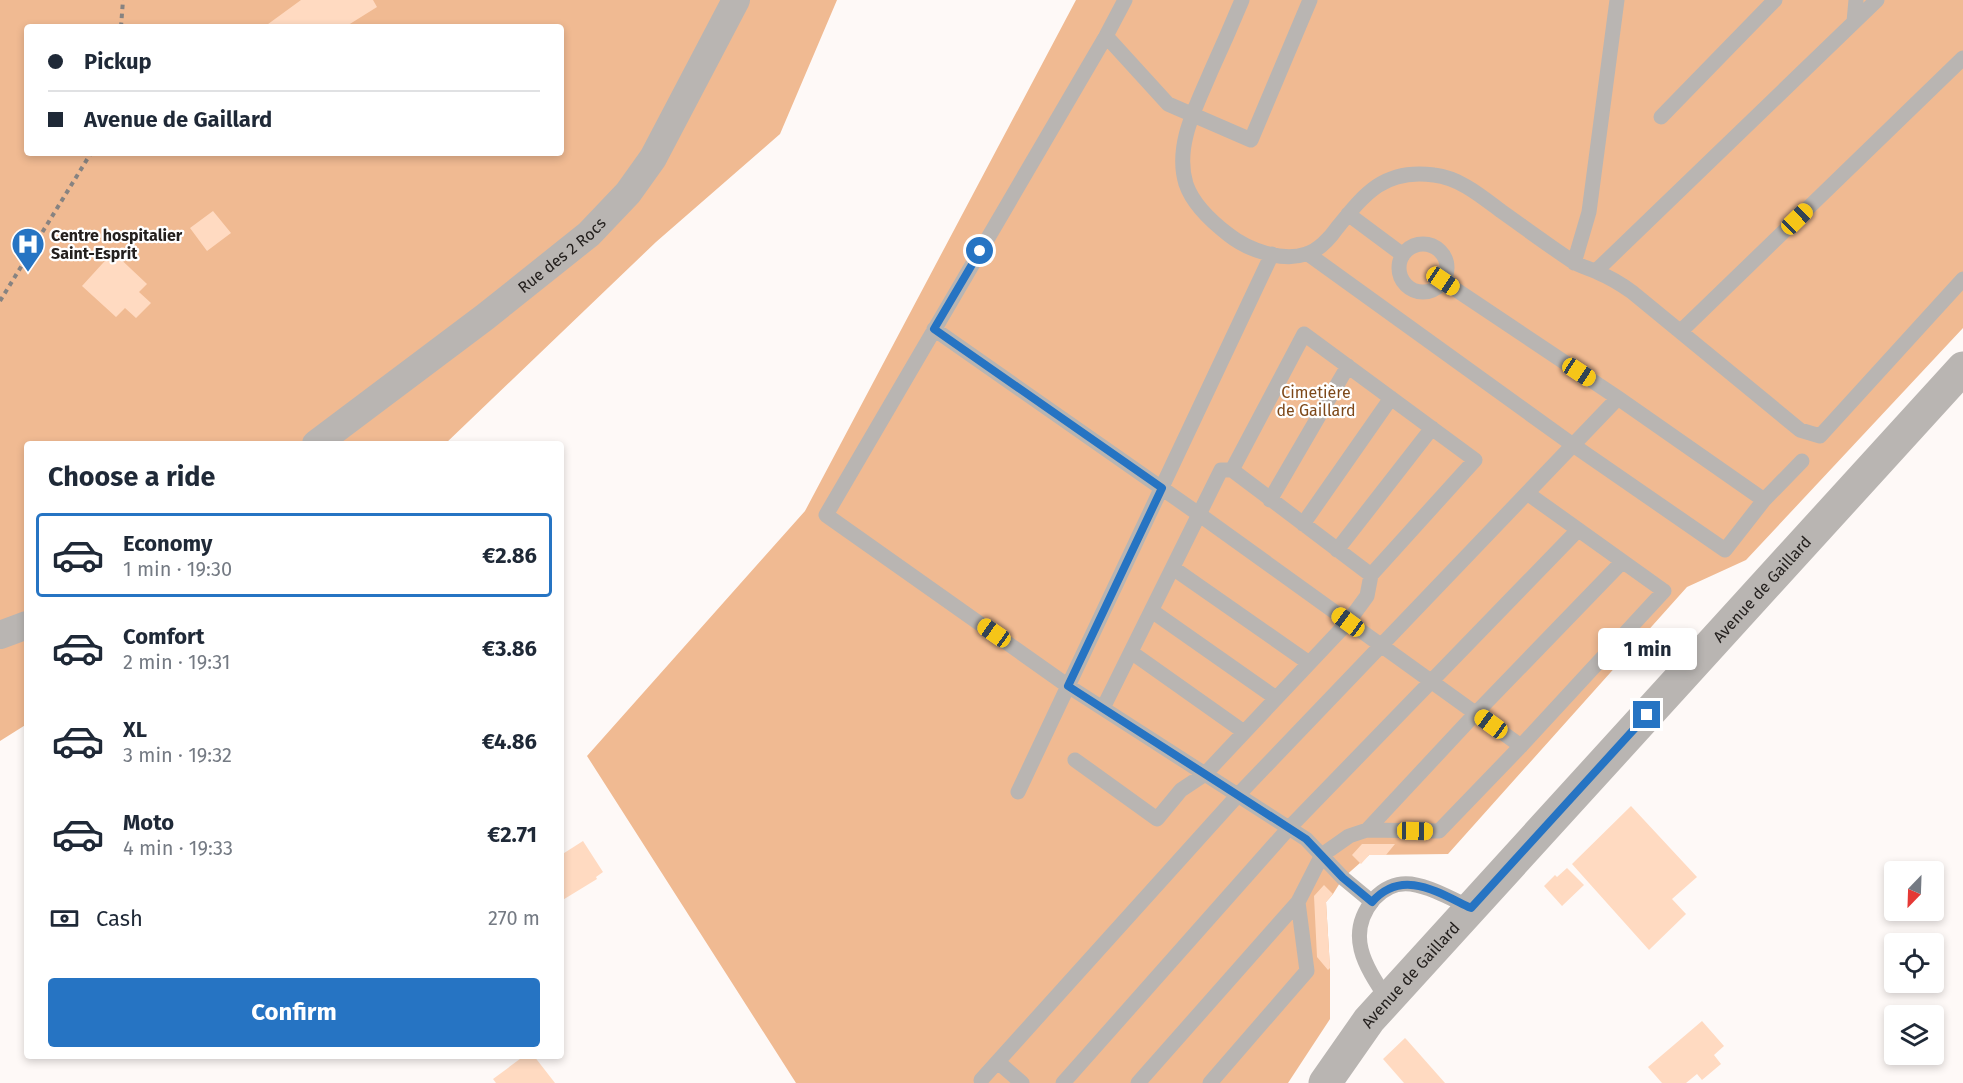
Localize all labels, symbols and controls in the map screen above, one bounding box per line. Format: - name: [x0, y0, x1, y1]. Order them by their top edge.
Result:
- text: Pickup: [84, 48, 152, 75]
- text: Avenue de Gaillard: [84, 106, 272, 133]
- car: [1778, 200, 1816, 238]
- street label: Rue des 2 Rocs: [514, 213, 609, 297]
- hospital icon: Centre hospitalier Saint-Esprit: [10, 226, 46, 273]
- place label: Centre hospitalier Saint-Esprit: [51, 226, 183, 263]
- route start: [966, 237, 993, 264]
- car: [1423, 263, 1463, 299]
- car: [1559, 355, 1599, 389]
- park label: Cimetière de Gaillard: [1276, 383, 1356, 420]
- text: Choose a ride: [48, 461, 215, 493]
- icon: car: [51, 528, 105, 582]
- text: Economy: [123, 530, 212, 557]
- street label: Avenue de Gaillard: [1709, 532, 1815, 646]
- text: €2.86: [482, 542, 537, 569]
- text: 1 min · 19:30: [123, 557, 232, 581]
- car: [1328, 604, 1368, 640]
- car: [974, 615, 1014, 651]
- icon: car: [51, 621, 105, 675]
- text: Comfort: [123, 623, 204, 650]
- callout: 1 min: [1598, 628, 1696, 670]
- text: €3.86: [482, 635, 537, 662]
- text: 1 min: [1623, 637, 1672, 661]
- text: 2 min · 19:31: [123, 650, 230, 674]
- route end: [1633, 701, 1660, 728]
- car: [1471, 706, 1511, 742]
- icon: car: [51, 714, 105, 768]
- text: XL: [123, 716, 147, 743]
- text: €4.86: [482, 728, 537, 755]
- text: 3 min · 19:32: [123, 743, 232, 767]
- icon: car: [51, 807, 105, 861]
- text: Moto: [123, 809, 174, 836]
- text: €2.71: [487, 821, 537, 848]
- car: [1397, 822, 1433, 840]
- text: 4 min · 19:33: [123, 836, 233, 860]
- north arrow: [1884, 861, 1944, 921]
- map controls: [1884, 861, 1944, 1065]
- icon: cash: [48, 902, 81, 935]
- text: Cash: [96, 905, 143, 932]
- text: 270 m: [488, 906, 540, 930]
- street label: Avenue de Gaillard: [1357, 918, 1463, 1031]
- button: locate: [1884, 933, 1944, 993]
- button: Confirm: [48, 978, 540, 1047]
- button: layers: [1884, 1005, 1944, 1065]

